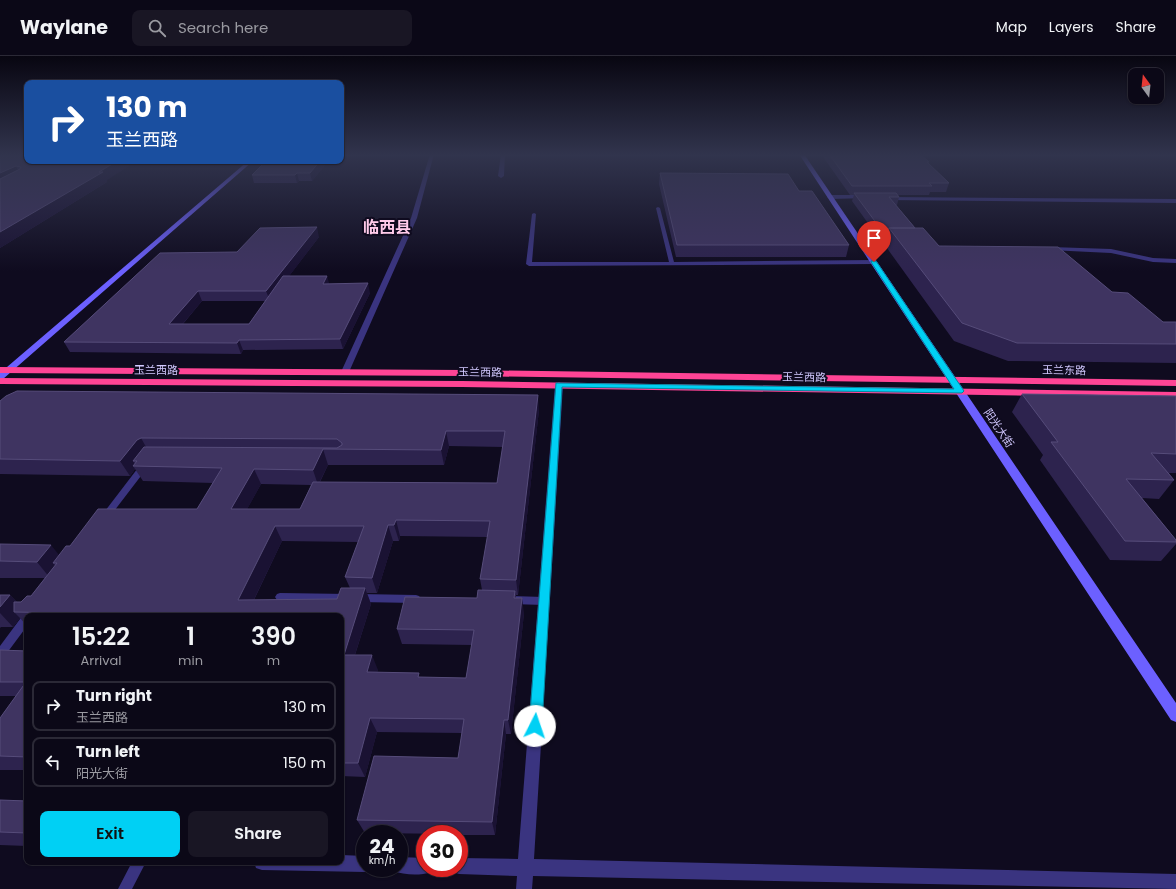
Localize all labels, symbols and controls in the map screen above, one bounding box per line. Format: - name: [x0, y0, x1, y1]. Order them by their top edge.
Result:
- search box: [132, 10, 412, 46]
- text: Waylane: [20, 14, 108, 41]
- icon: search: [146, 17, 168, 39]
- text: Search here: [178, 17, 268, 38]
- text: Map: [996, 17, 1027, 37]
- text: Layers: [1049, 17, 1093, 37]
- text: Share: [1115, 17, 1156, 37]
- north arrow: [1128, 68, 1164, 104]
- map controls: [1128, 68, 1164, 104]
- text: 130 m: [106, 88, 187, 127]
- icon: right: [40, 96, 92, 148]
- text: 玉兰西路: [106, 127, 178, 152]
- district label: 临西县: [363, 216, 411, 239]
- pin: [857, 221, 891, 262]
- icon: arrive: [863, 227, 885, 249]
- street label: 玉兰西路: [134, 362, 178, 378]
- street label: 玉兰东路: [1042, 362, 1086, 378]
- street label: 玉兰西路: [458, 364, 502, 380]
- street label: 玉兰西路: [782, 369, 826, 385]
- street label: 阳光大街: [980, 405, 1018, 451]
- text: 15:22: [72, 620, 130, 653]
- text: 1: [186, 620, 195, 653]
- text: 390: [251, 620, 296, 653]
- text: Arrival: [81, 651, 122, 670]
- text: min: [178, 651, 203, 670]
- text: m: [267, 651, 280, 670]
- text: Turn right: [76, 685, 152, 706]
- icon: right: [42, 695, 64, 717]
- text: 130 m: [283, 696, 326, 717]
- position arrow: [514, 705, 556, 747]
- text: 玉兰西路: [76, 708, 128, 727]
- text: Turn left: [76, 741, 140, 762]
- icon: left: [42, 751, 64, 773]
- text: 150 m: [283, 752, 326, 773]
- text: 阳光大街: [76, 764, 128, 783]
- button: Exit: [40, 811, 180, 857]
- button: Share: [188, 811, 328, 857]
- speed limit sign: 30: [416, 825, 468, 877]
- text: 24: [370, 832, 394, 860]
- text: km/h: [369, 853, 395, 868]

